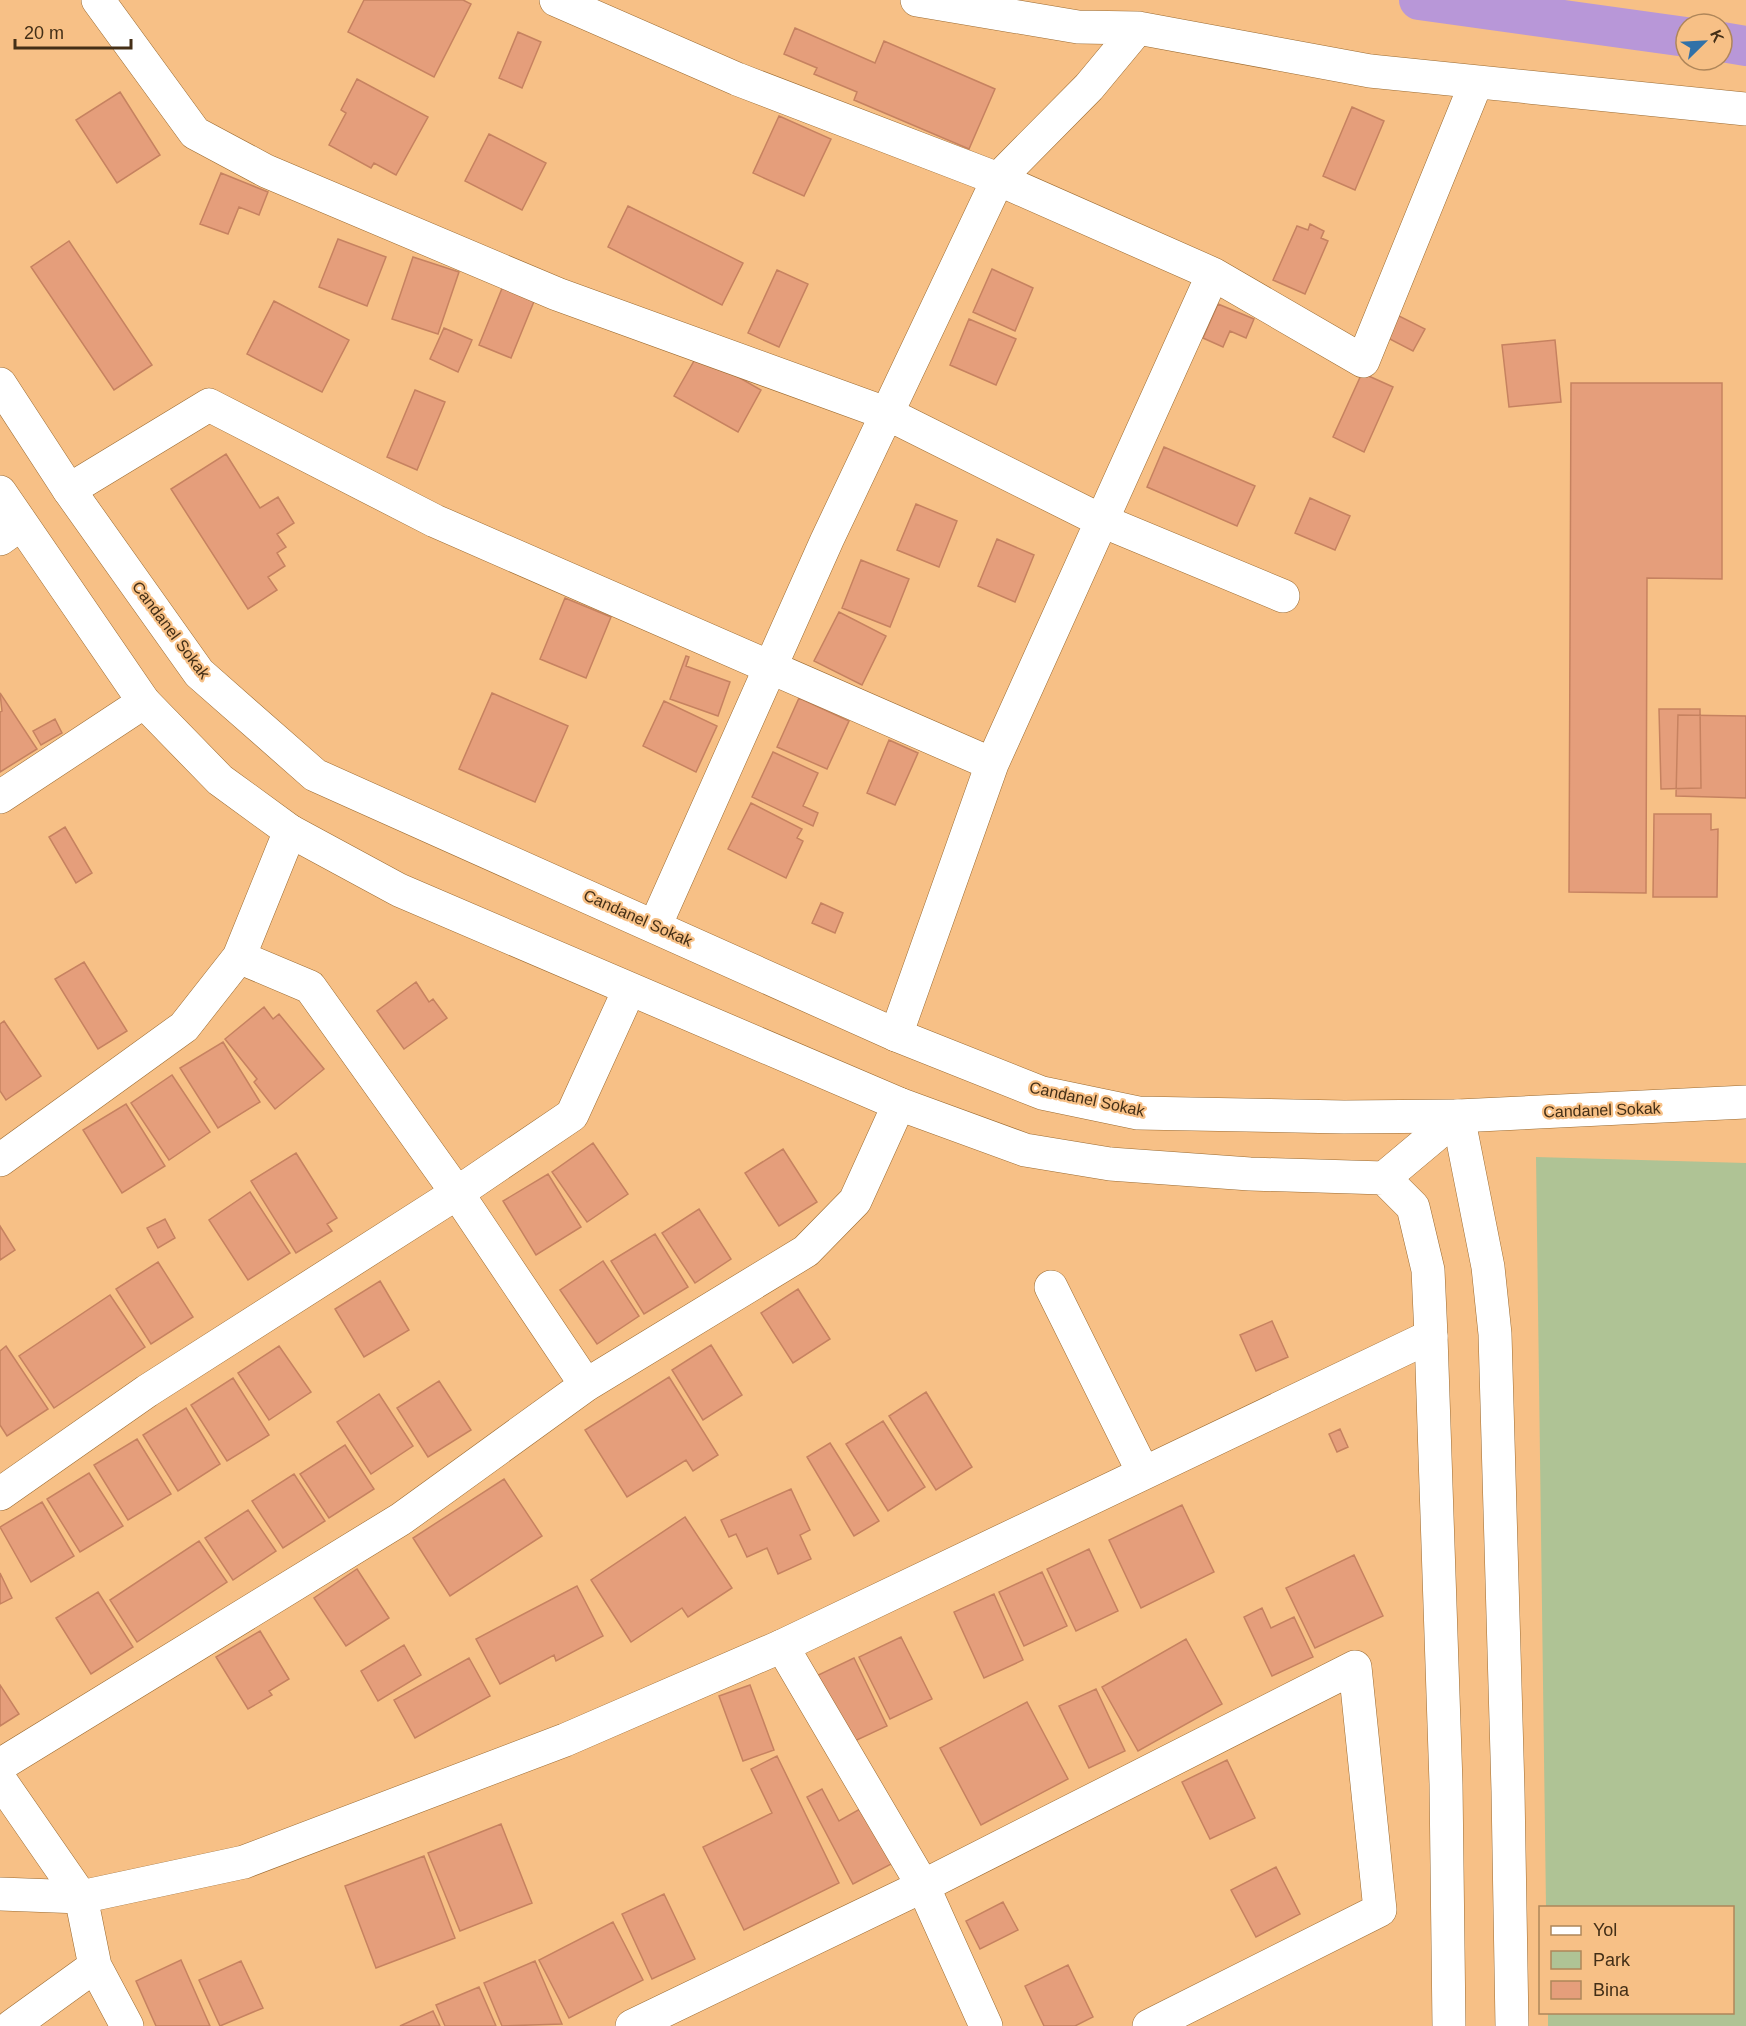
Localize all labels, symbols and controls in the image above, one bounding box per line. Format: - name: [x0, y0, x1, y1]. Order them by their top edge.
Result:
- scale bar: [15, 12, 130, 50]
- north arrow: [1674, 12, 1734, 72]
- text: 20 m: [24, 23, 64, 43]
- text: K: [1707, 27, 1728, 45]
- street label: Candanel Sokak: [129, 578, 214, 683]
- street label: Candanel Sokak: [581, 886, 696, 950]
- street label: Candanel Sokak: [1028, 1078, 1147, 1120]
- street label: Candanel Sokak: [1543, 1099, 1662, 1121]
- legend: [1539, 1906, 1734, 2014]
- text: Yol: [1593, 1920, 1617, 1940]
- text: Park: [1593, 1950, 1631, 1970]
- text: Bina: [1593, 1980, 1630, 2000]

